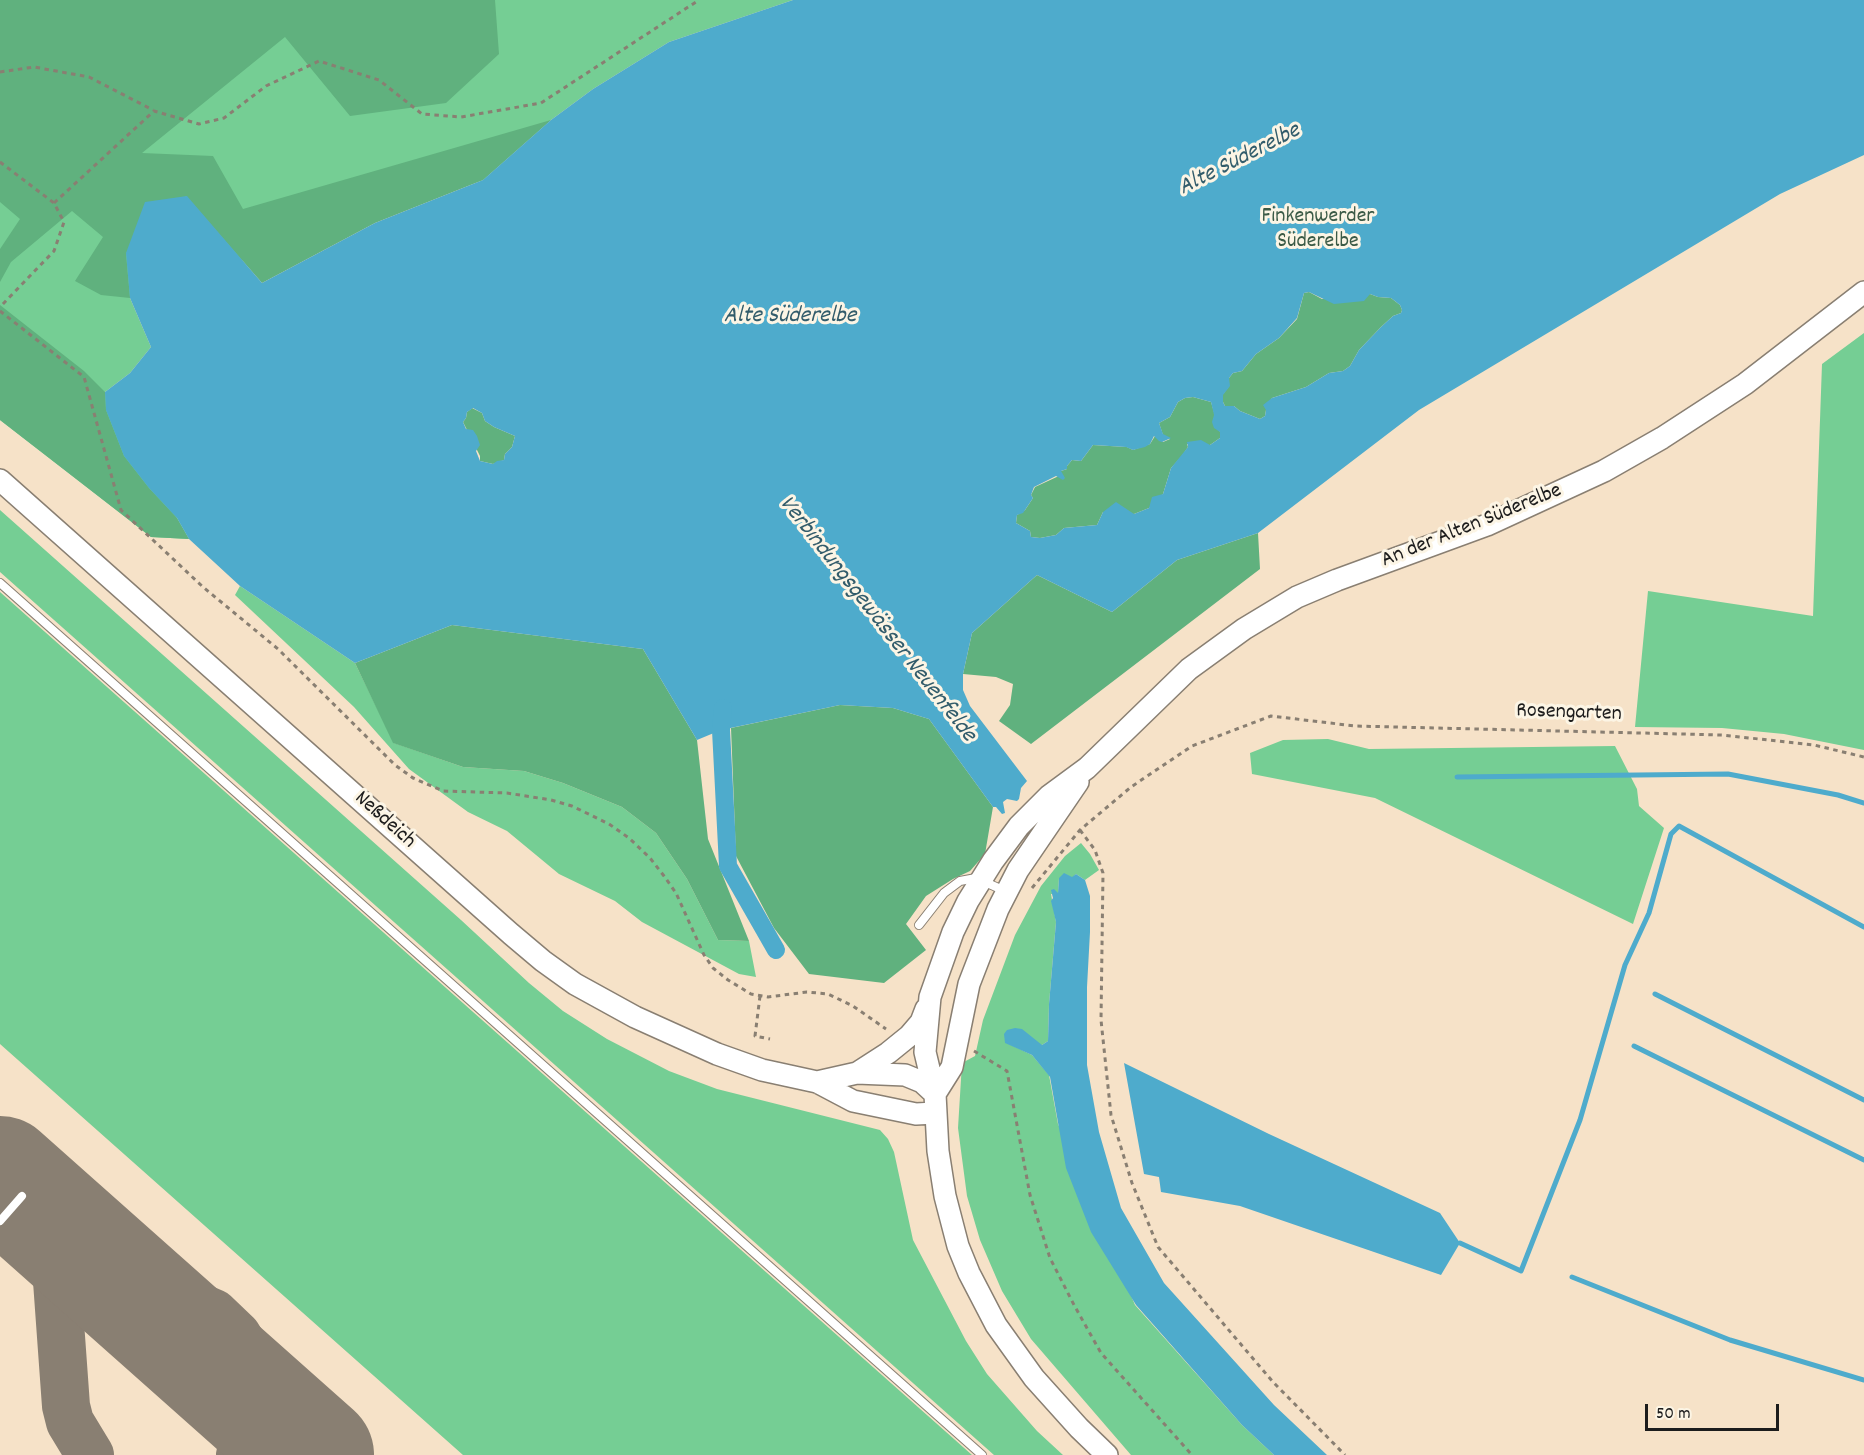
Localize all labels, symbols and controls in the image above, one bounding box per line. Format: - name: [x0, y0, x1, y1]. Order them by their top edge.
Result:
- water label: Alte Süderelbe: [1174, 118, 1306, 204]
- park label: Finkenwerder Süderelbe: [1261, 205, 1375, 256]
- water label: Alte Süderelbe: [724, 304, 856, 332]
- street label: An der Alten Süderelbe: [1378, 479, 1566, 575]
- water label: Verbindungsgewässer Neuenfelde: [771, 491, 981, 749]
- street label: Rosengarten: [1516, 699, 1622, 729]
- street label: Neßdeich: [348, 786, 420, 856]
- scale bar: [1648, 1392, 1782, 1430]
- text: 50 m: [1656, 1402, 1691, 1427]

